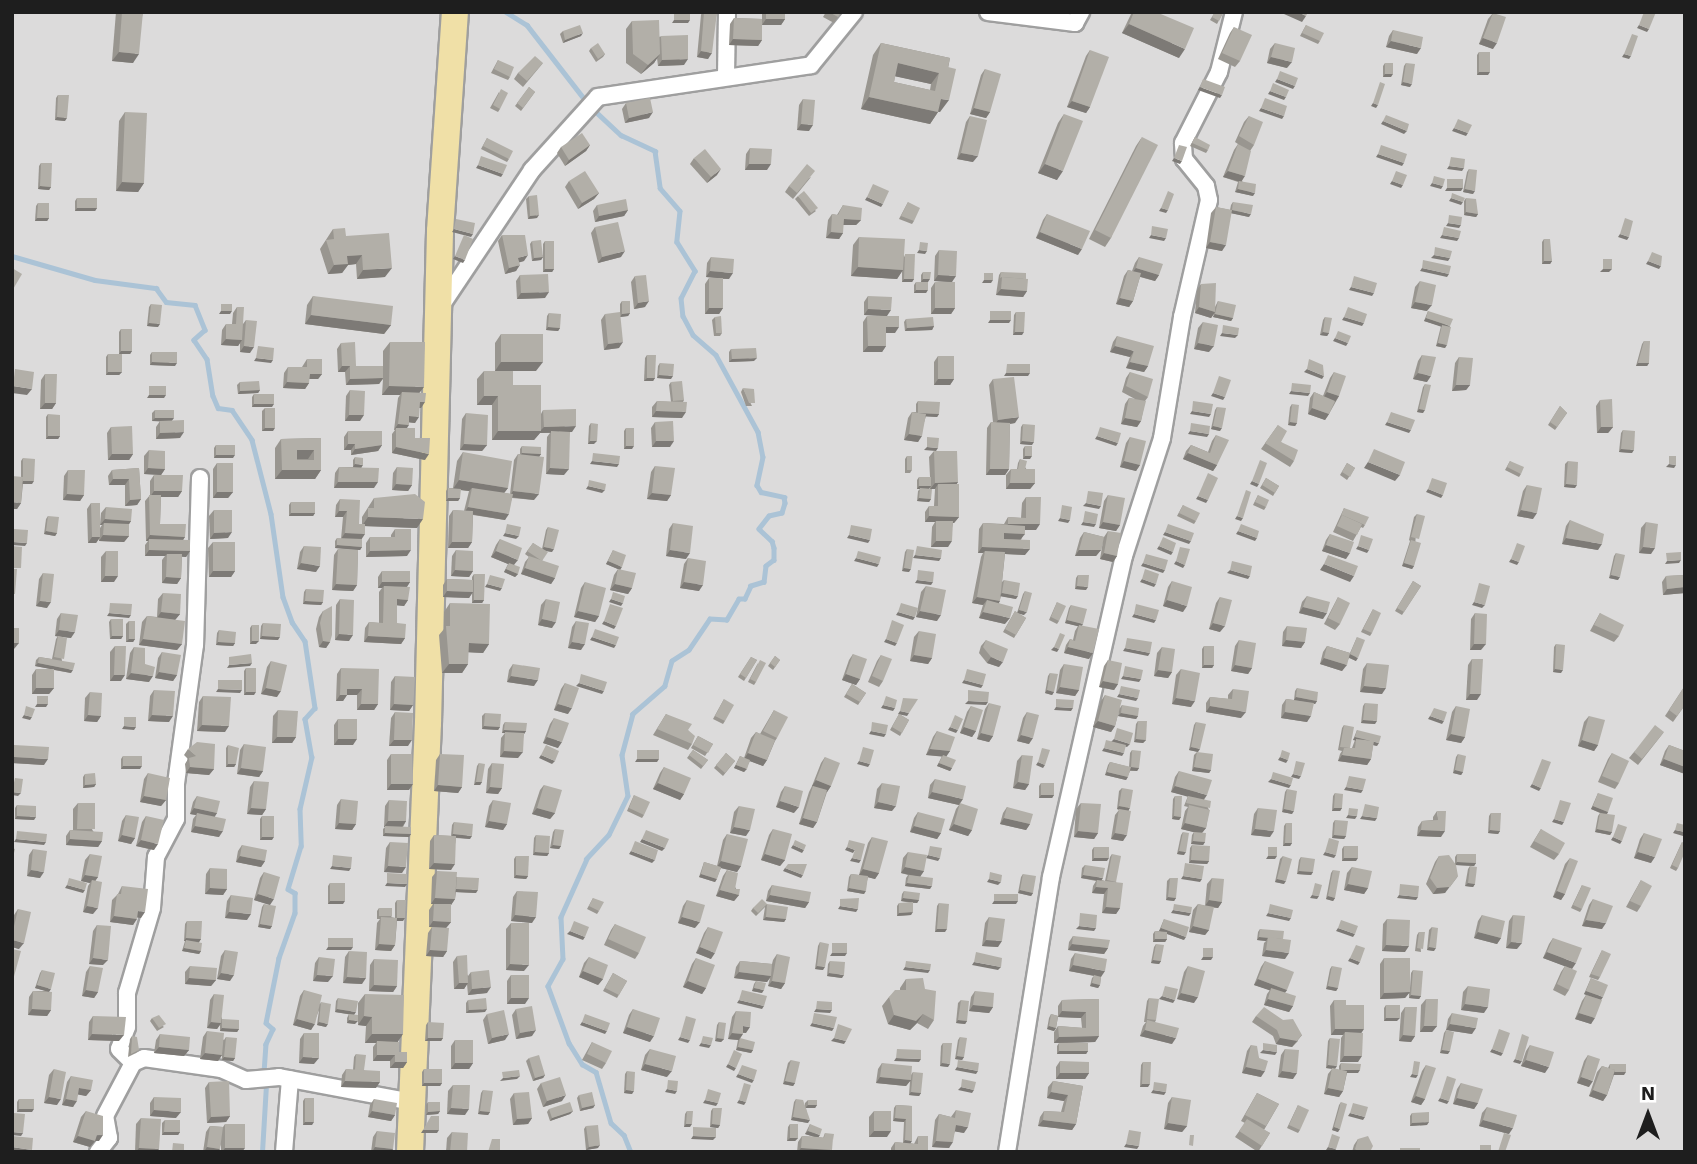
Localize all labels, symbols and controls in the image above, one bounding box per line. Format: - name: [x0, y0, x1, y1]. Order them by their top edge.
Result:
- north arrow: [1613, 1080, 1683, 1150]
- text: N: [1641, 1082, 1655, 1105]

